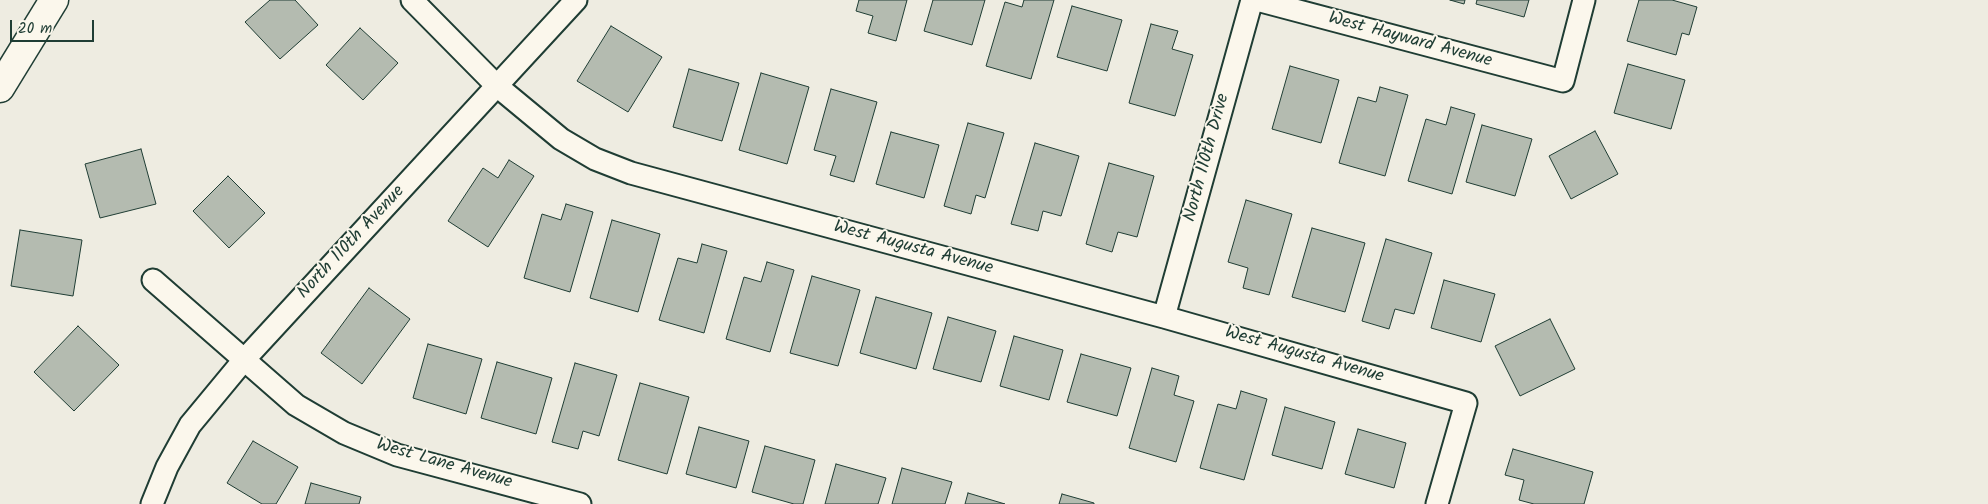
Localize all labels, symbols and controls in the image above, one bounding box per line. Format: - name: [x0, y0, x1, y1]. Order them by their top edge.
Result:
- street label: West Hayward Avenue: [1326, 9, 1494, 73]
- scale bar: [12, 10, 96, 42]
- text: 20 m: [18, 17, 52, 41]
- street label: North 110th Drive: [1181, 92, 1235, 224]
- street label: North 110th Avenue: [294, 182, 410, 304]
- street label: West Augusta Avenue: [831, 217, 995, 281]
- street label: West Augusta Avenue: [1222, 323, 1386, 389]
- street label: West Lane Avenue: [374, 435, 514, 495]

